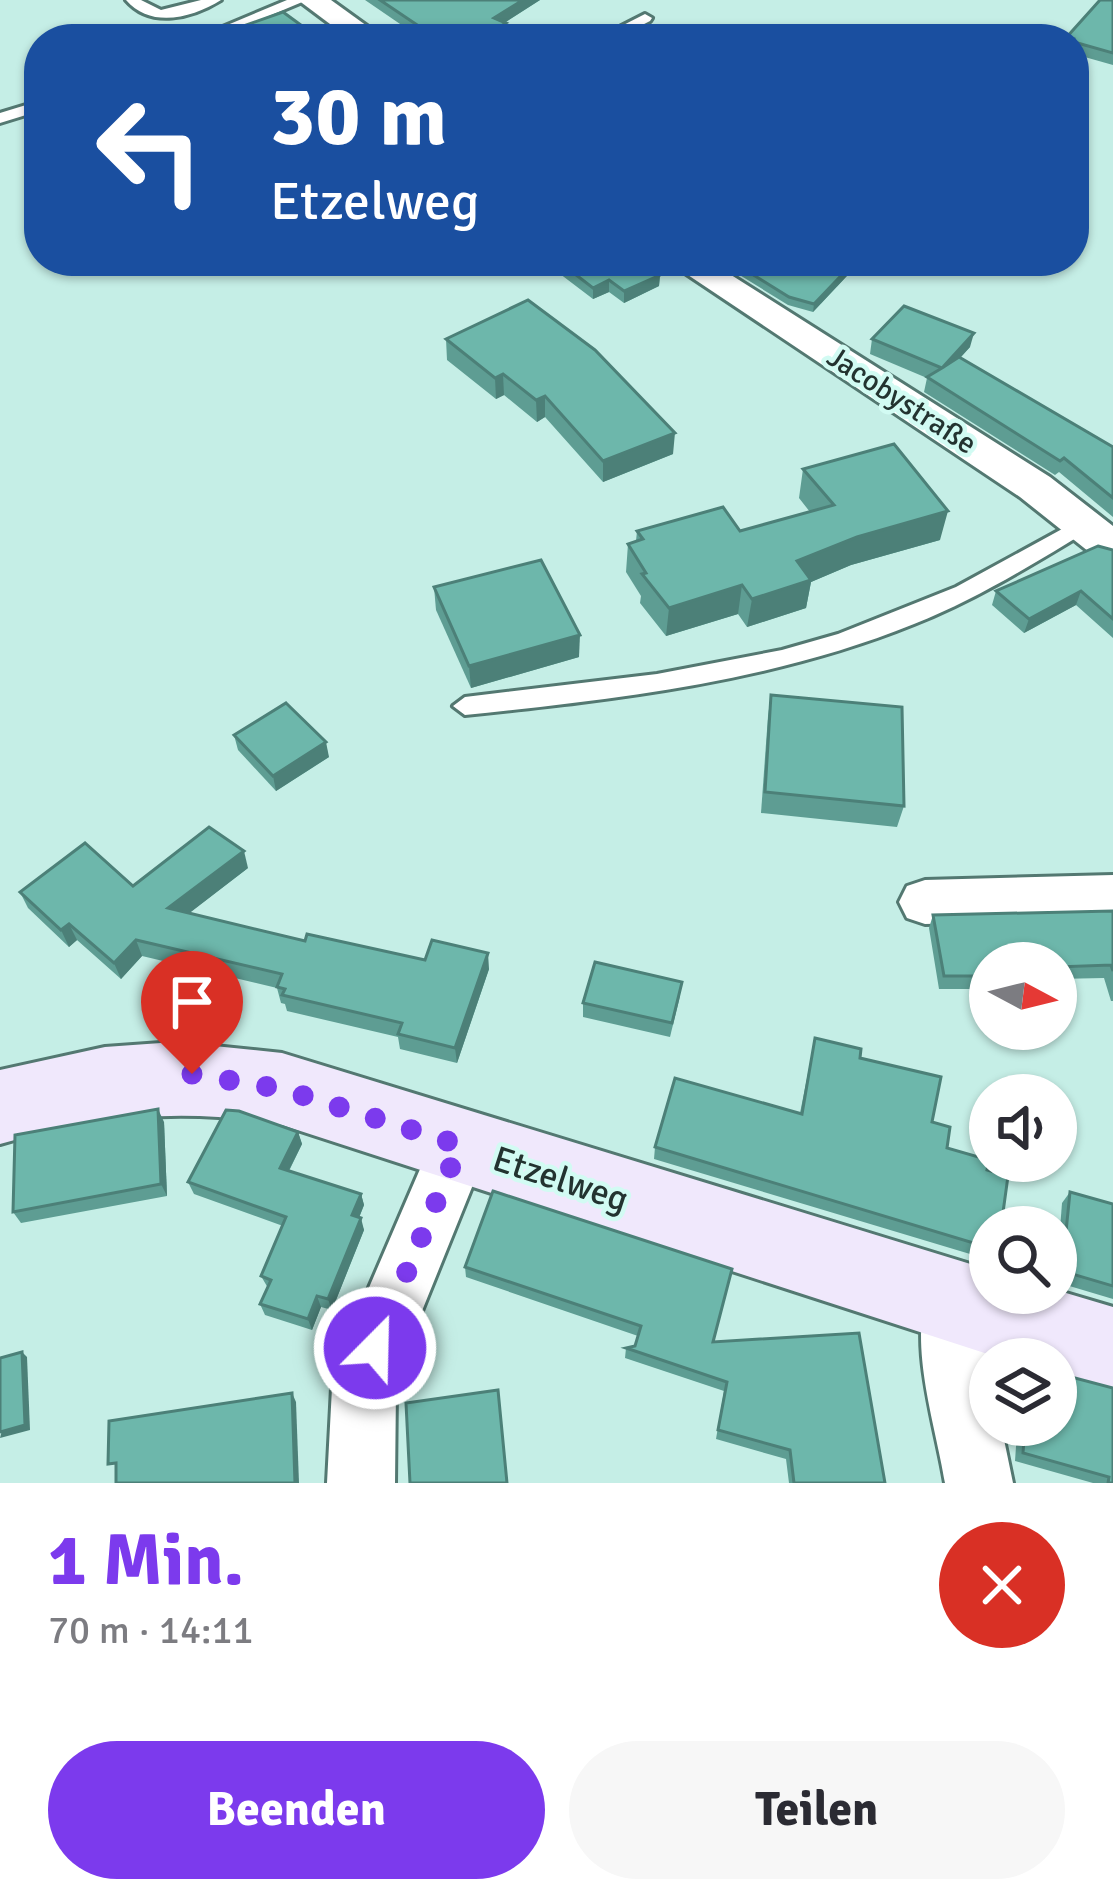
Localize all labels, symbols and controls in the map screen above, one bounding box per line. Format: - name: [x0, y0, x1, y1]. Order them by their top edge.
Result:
- text: 30 m: [270, 65, 447, 169]
- icon: left: [72, 72, 228, 228]
- text: Etzelweg: [270, 168, 479, 235]
- street label: Jacobystraße: [820, 338, 983, 462]
- north arrow: [969, 942, 1077, 1050]
- map controls: [969, 942, 1077, 1446]
- pin: [141, 951, 243, 1074]
- icon: arrive: [159, 969, 225, 1035]
- button: sound: [969, 1074, 1077, 1182]
- street label: Etzelweg: [487, 1136, 634, 1222]
- button: search: [969, 1206, 1077, 1314]
- position arrow: [312, 1285, 438, 1411]
- button: layers: [969, 1338, 1077, 1446]
- text: 1 Min.: [48, 1516, 244, 1605]
- button: close: [939, 1522, 1065, 1648]
- text: 70 m · 14:11: [48, 1606, 254, 1654]
- button: Beenden: [48, 1741, 545, 1879]
- button: Teilen: [569, 1741, 1065, 1879]

